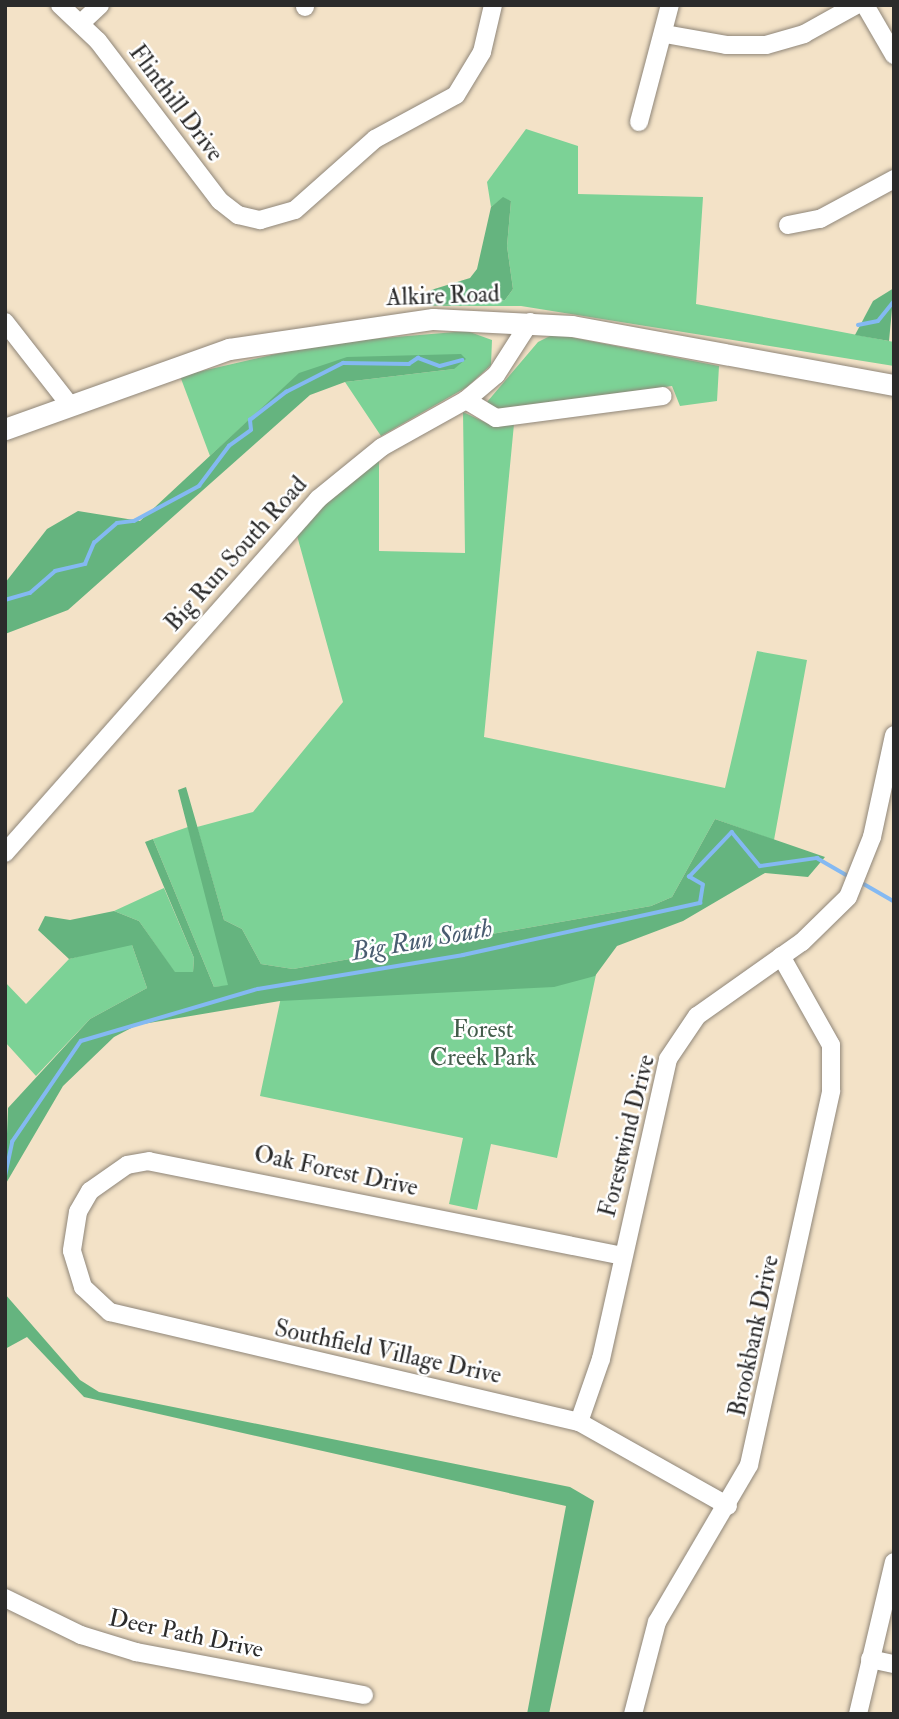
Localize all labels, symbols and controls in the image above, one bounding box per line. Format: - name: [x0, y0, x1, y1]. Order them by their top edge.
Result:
- street label: Flinthill Drive: [123, 39, 229, 167]
- street label: Alkire Road: [386, 280, 500, 312]
- street label: Big Run South Road: [159, 471, 313, 637]
- water label: Big Run South: [349, 913, 495, 969]
- park label: Forest Creek Park: [430, 1016, 536, 1072]
- street label: Forestwind Drive: [593, 1052, 661, 1220]
- street label: Oak Forest Drive: [251, 1140, 421, 1202]
- street label: Brookbank Drive: [723, 1253, 785, 1419]
- street label: Southfield Village Drive: [272, 1314, 504, 1390]
- street label: Deer Path Drive: [106, 1604, 266, 1664]

